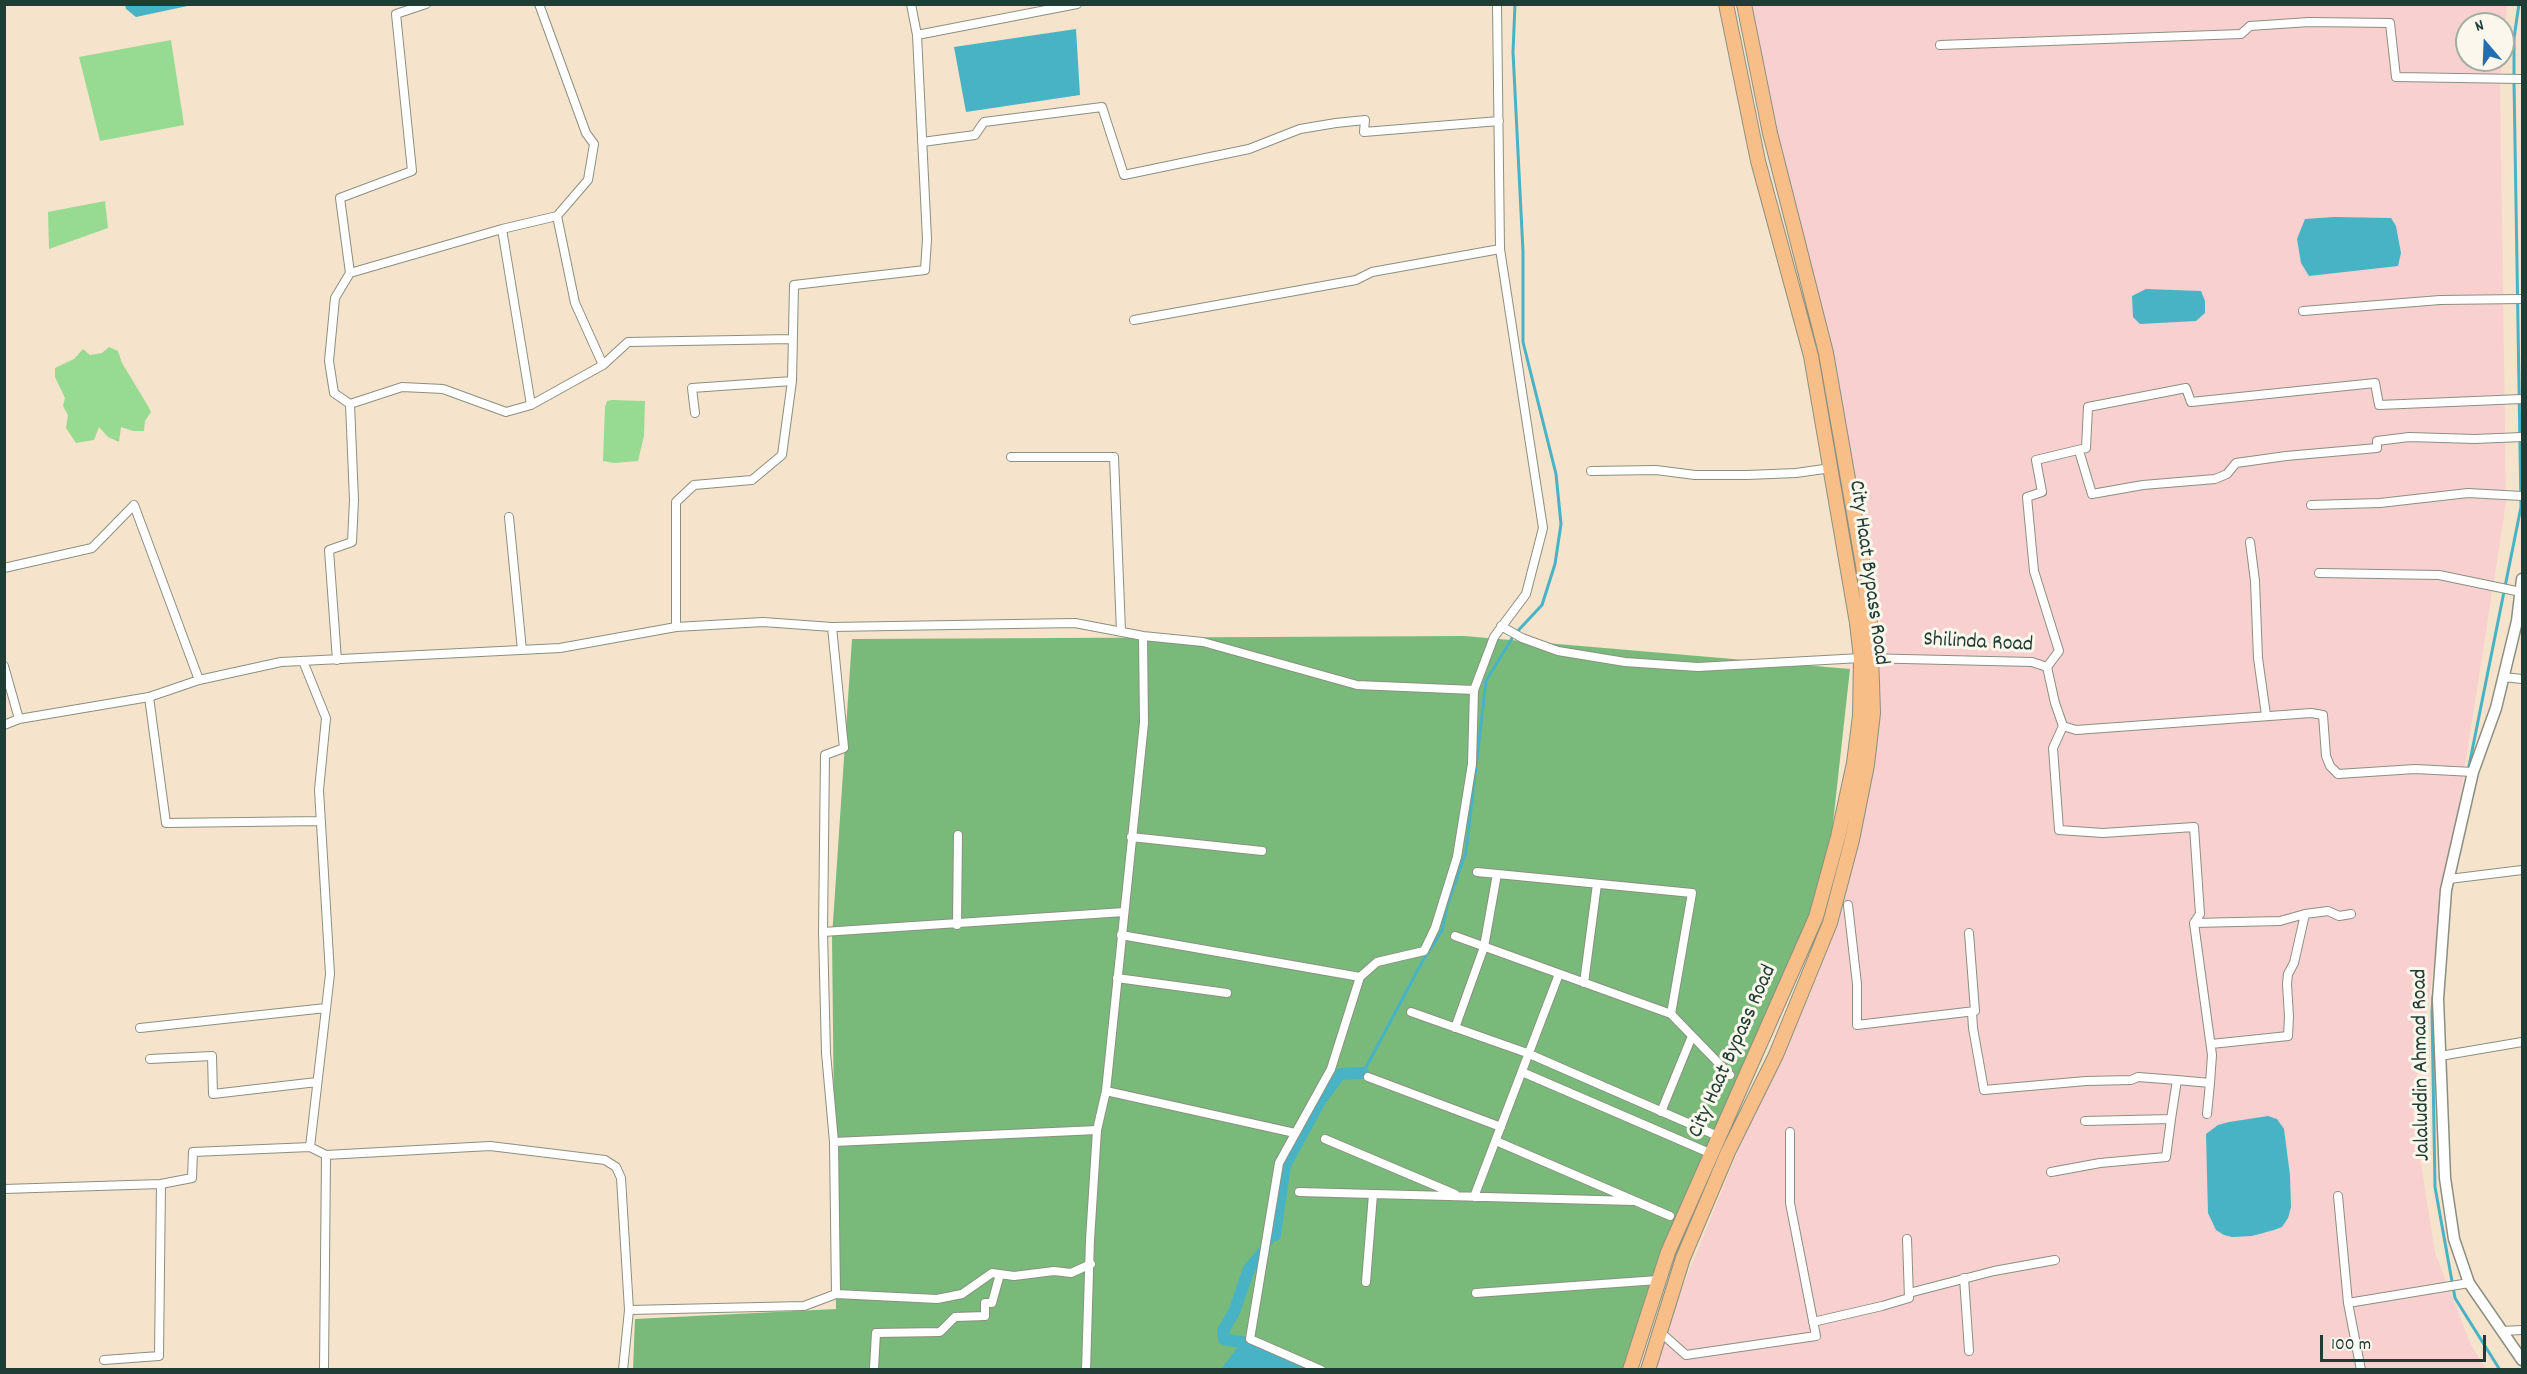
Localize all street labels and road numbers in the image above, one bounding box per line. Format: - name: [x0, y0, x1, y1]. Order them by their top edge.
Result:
- street label: City Haat Bypass Road: [1841, 479, 1893, 667]
- street label: Shilinda Road: [1922, 628, 2034, 660]
- street label: City Haat Bypass Road: [1684, 961, 1784, 1143]
- street label: Jalaluddin Ahmad Road: [2408, 969, 2438, 1161]

